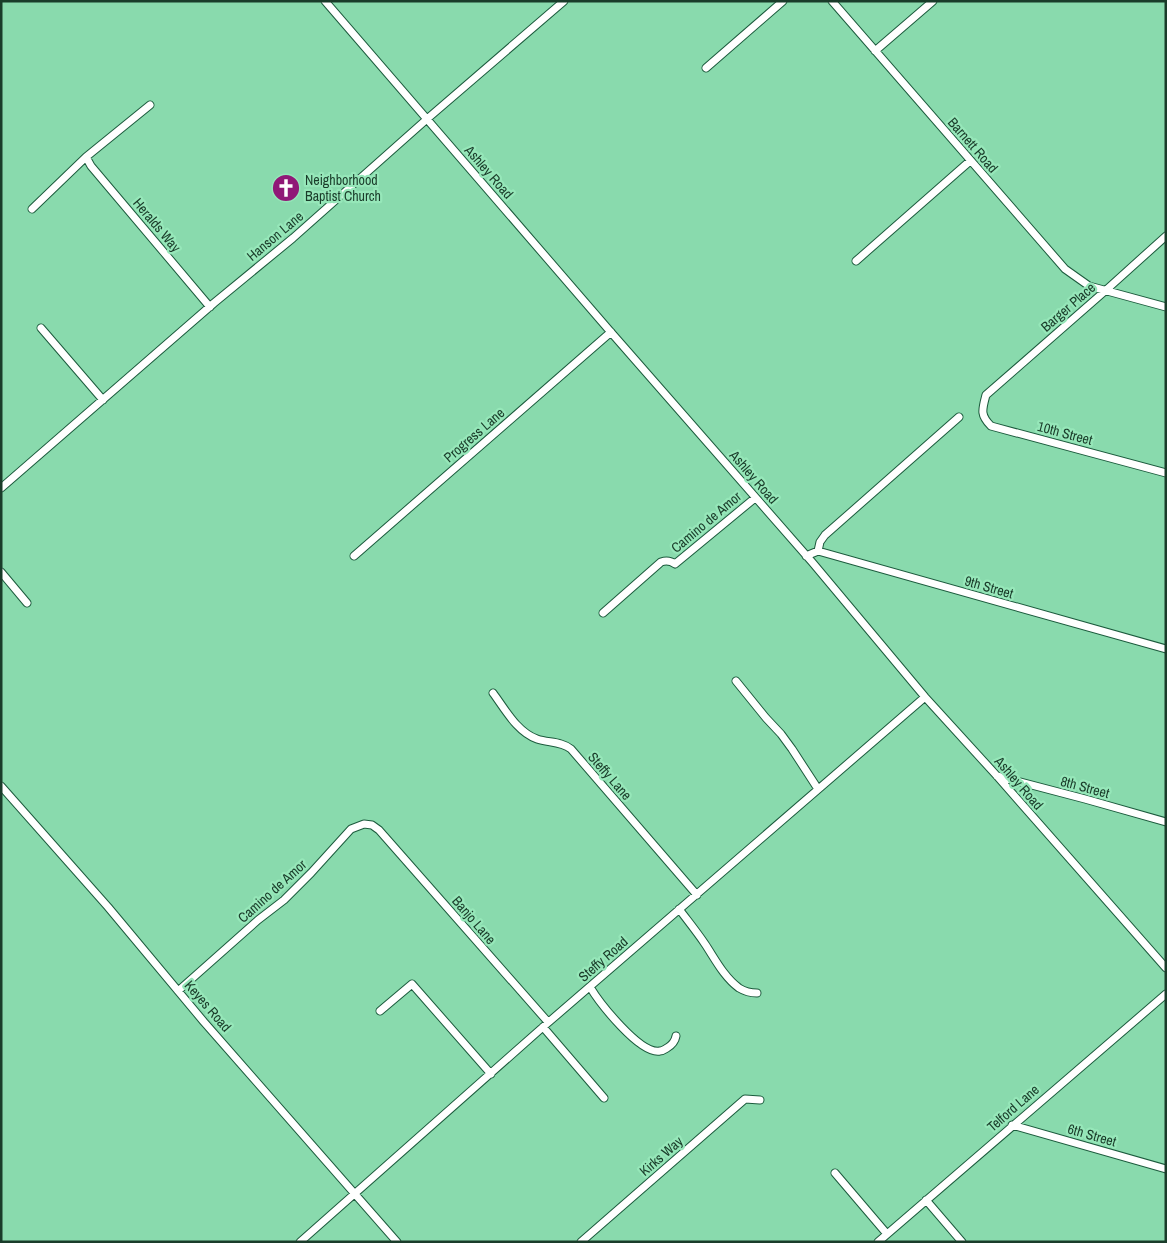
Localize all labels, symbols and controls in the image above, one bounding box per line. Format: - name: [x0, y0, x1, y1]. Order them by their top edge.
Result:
- street label: Barnett Road: [944, 114, 1002, 176]
- street label: Ashley Road: [460, 141, 517, 202]
- place label: Neighborhood Baptist Church: [305, 171, 381, 205]
- church icon: Neighborhood Baptist Church: [271, 173, 301, 203]
- street label: Heralds Way: [129, 194, 185, 256]
- street label: Hanson Lane: [243, 207, 307, 265]
- street label: Barger Place: [1037, 278, 1099, 336]
- street label: Progress Lane: [440, 404, 508, 466]
- street label: 10th Street: [1036, 417, 1094, 449]
- street label: Ashley Road: [725, 446, 782, 507]
- street label: Camino de Amor: [667, 487, 745, 557]
- street label: 9th Street: [963, 571, 1015, 603]
- street label: Steffy Lane: [584, 748, 636, 804]
- street label: Ashley Road: [990, 752, 1047, 813]
- street label: 8th Street: [1059, 772, 1111, 802]
- street label: Camino de Amor: [234, 855, 310, 927]
- street label: Banjo Lane: [448, 892, 500, 948]
- street label: Steffy Road: [575, 933, 631, 985]
- street label: Keyes Road: [181, 976, 235, 1036]
- street label: Telford Lane: [983, 1080, 1043, 1136]
- street label: 6th Street: [1066, 1119, 1118, 1151]
- street label: Kirks Way: [636, 1132, 687, 1180]

